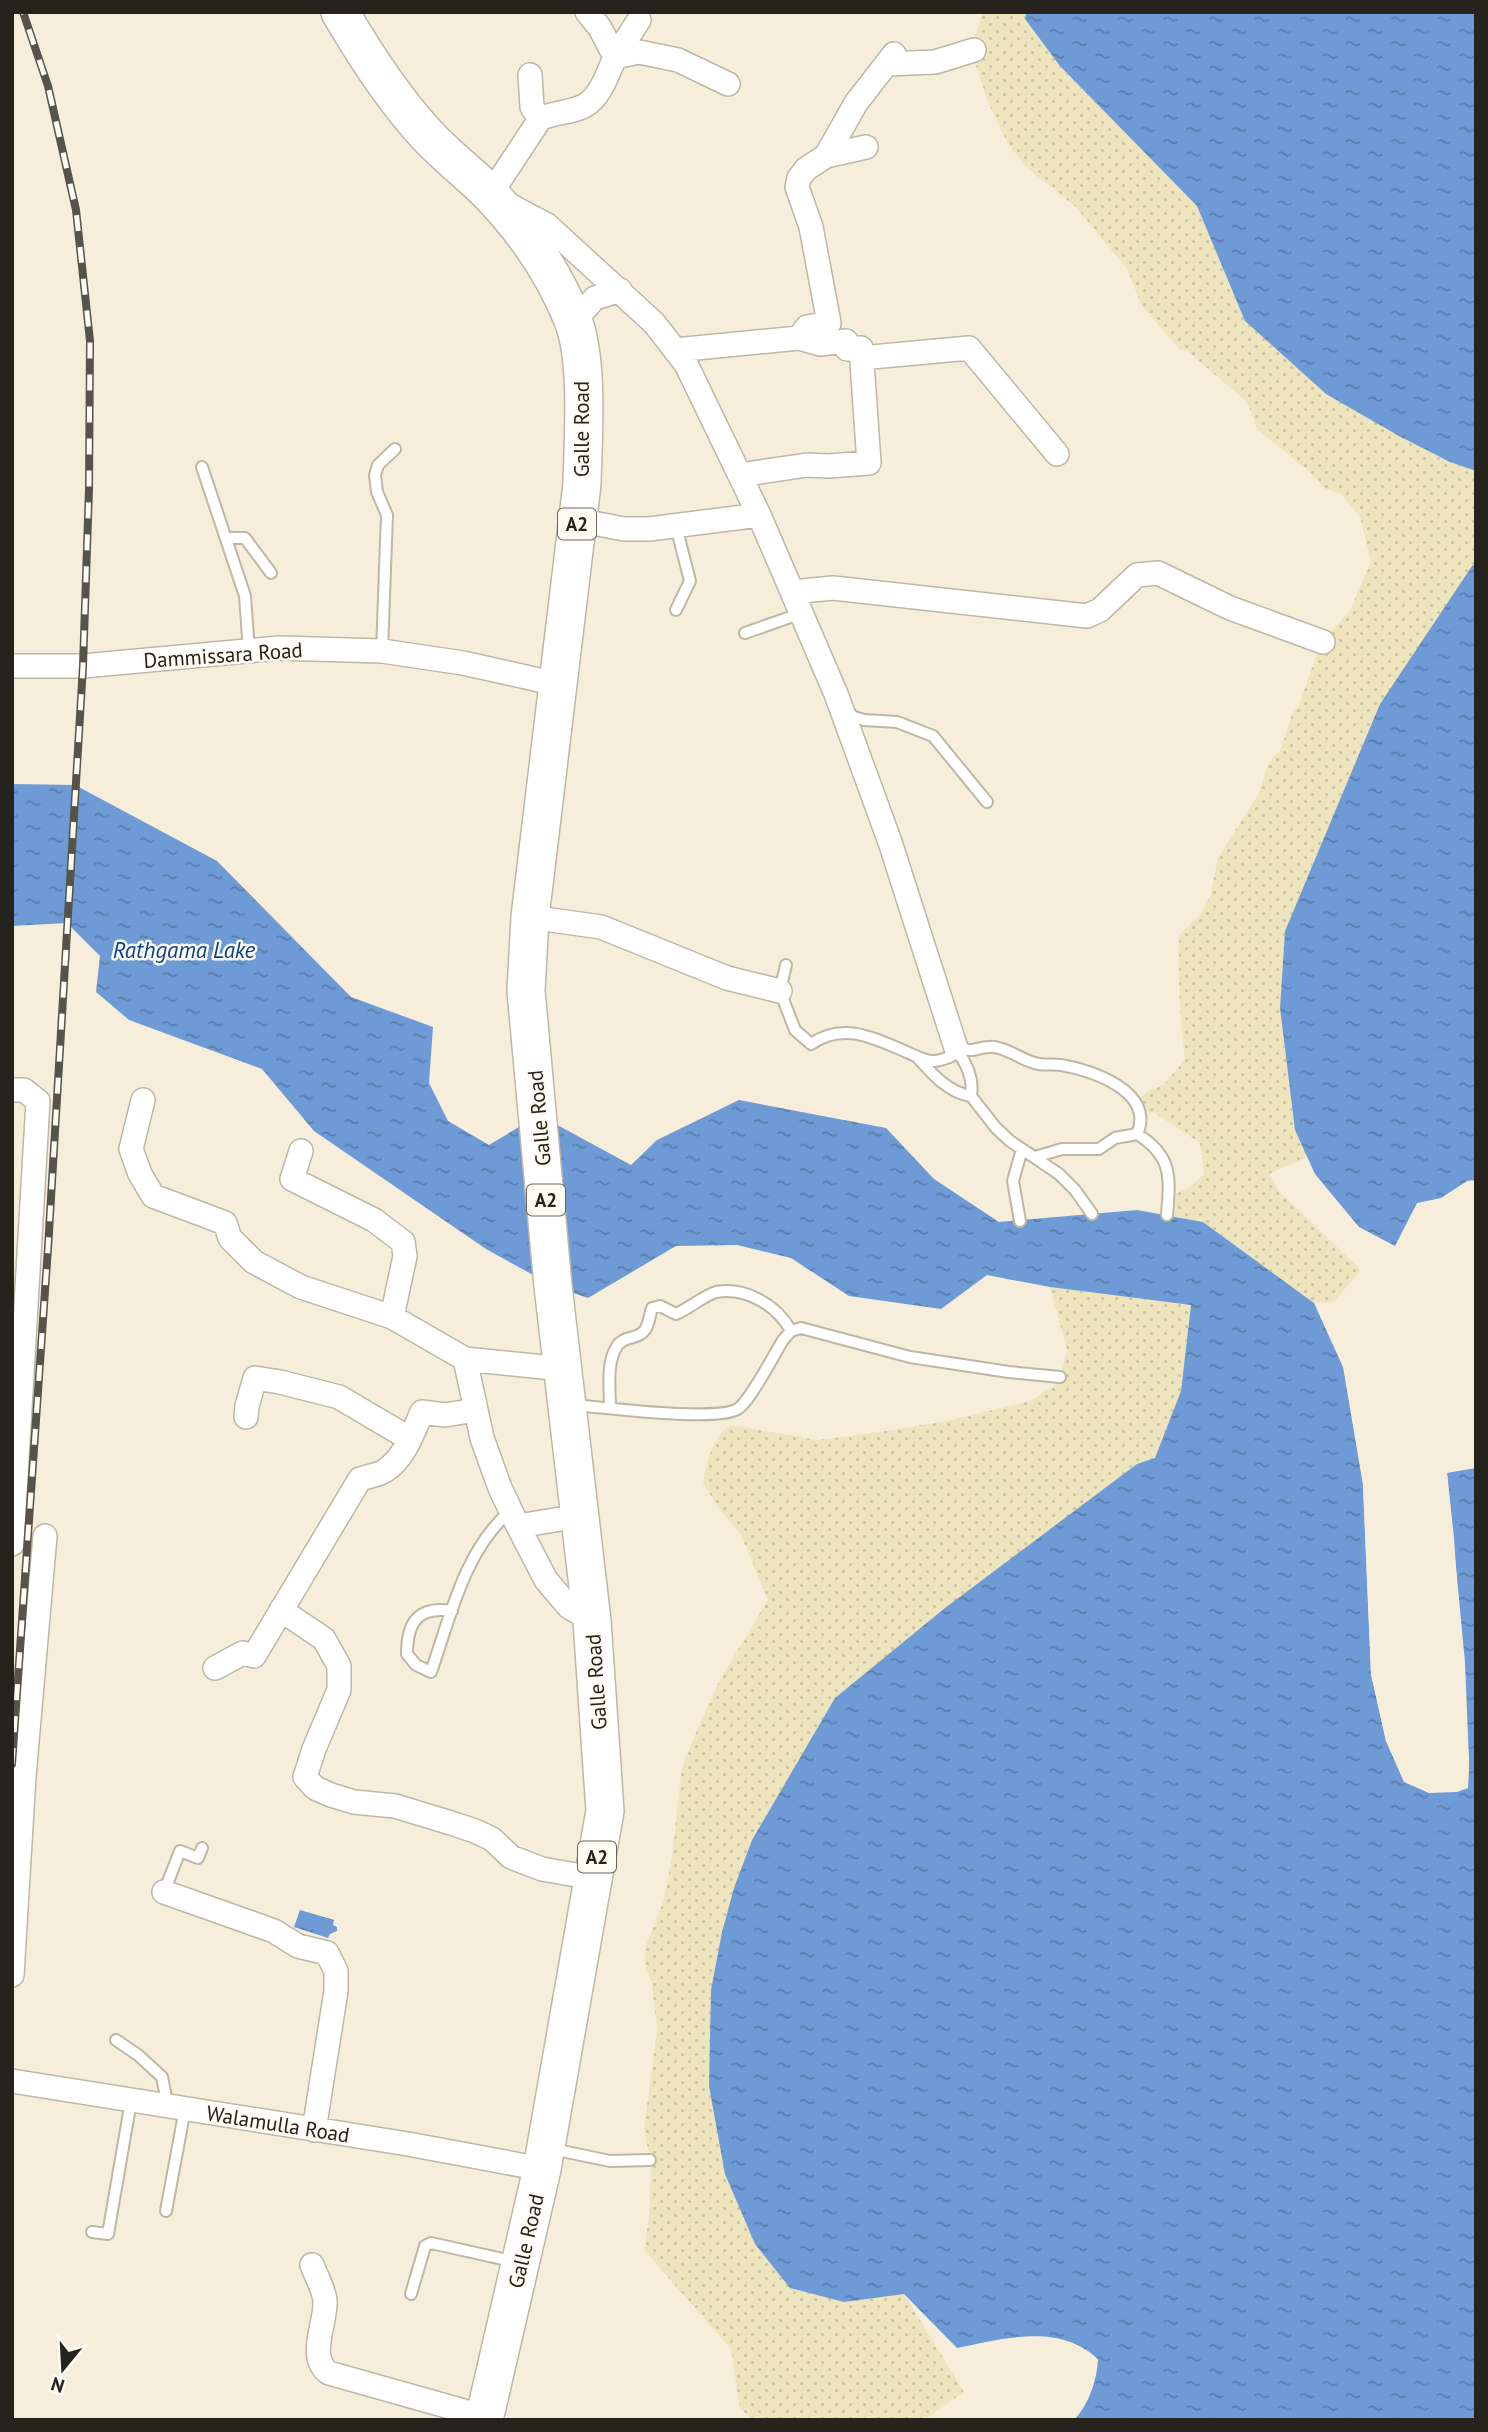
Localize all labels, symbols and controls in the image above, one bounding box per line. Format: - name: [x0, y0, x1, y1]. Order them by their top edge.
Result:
- street label: Galle Road: [568, 381, 595, 477]
- road number: A2: [558, 509, 596, 540]
- street label: Dammissara Road: [142, 636, 304, 674]
- water label: Rathgama Lake: [113, 935, 256, 964]
- street label: Galle Road: [521, 1069, 557, 1167]
- road number: A2: [527, 1184, 565, 1216]
- street label: Galle Road: [579, 1633, 613, 1731]
- road number: A2: [578, 1842, 616, 1872]
- street label: Walamulla Road: [204, 2099, 352, 2149]
- street label: Galle Road: [502, 2191, 550, 2291]
- north arrow: [28, 2334, 98, 2404]
- text: N: [48, 2372, 67, 2399]

